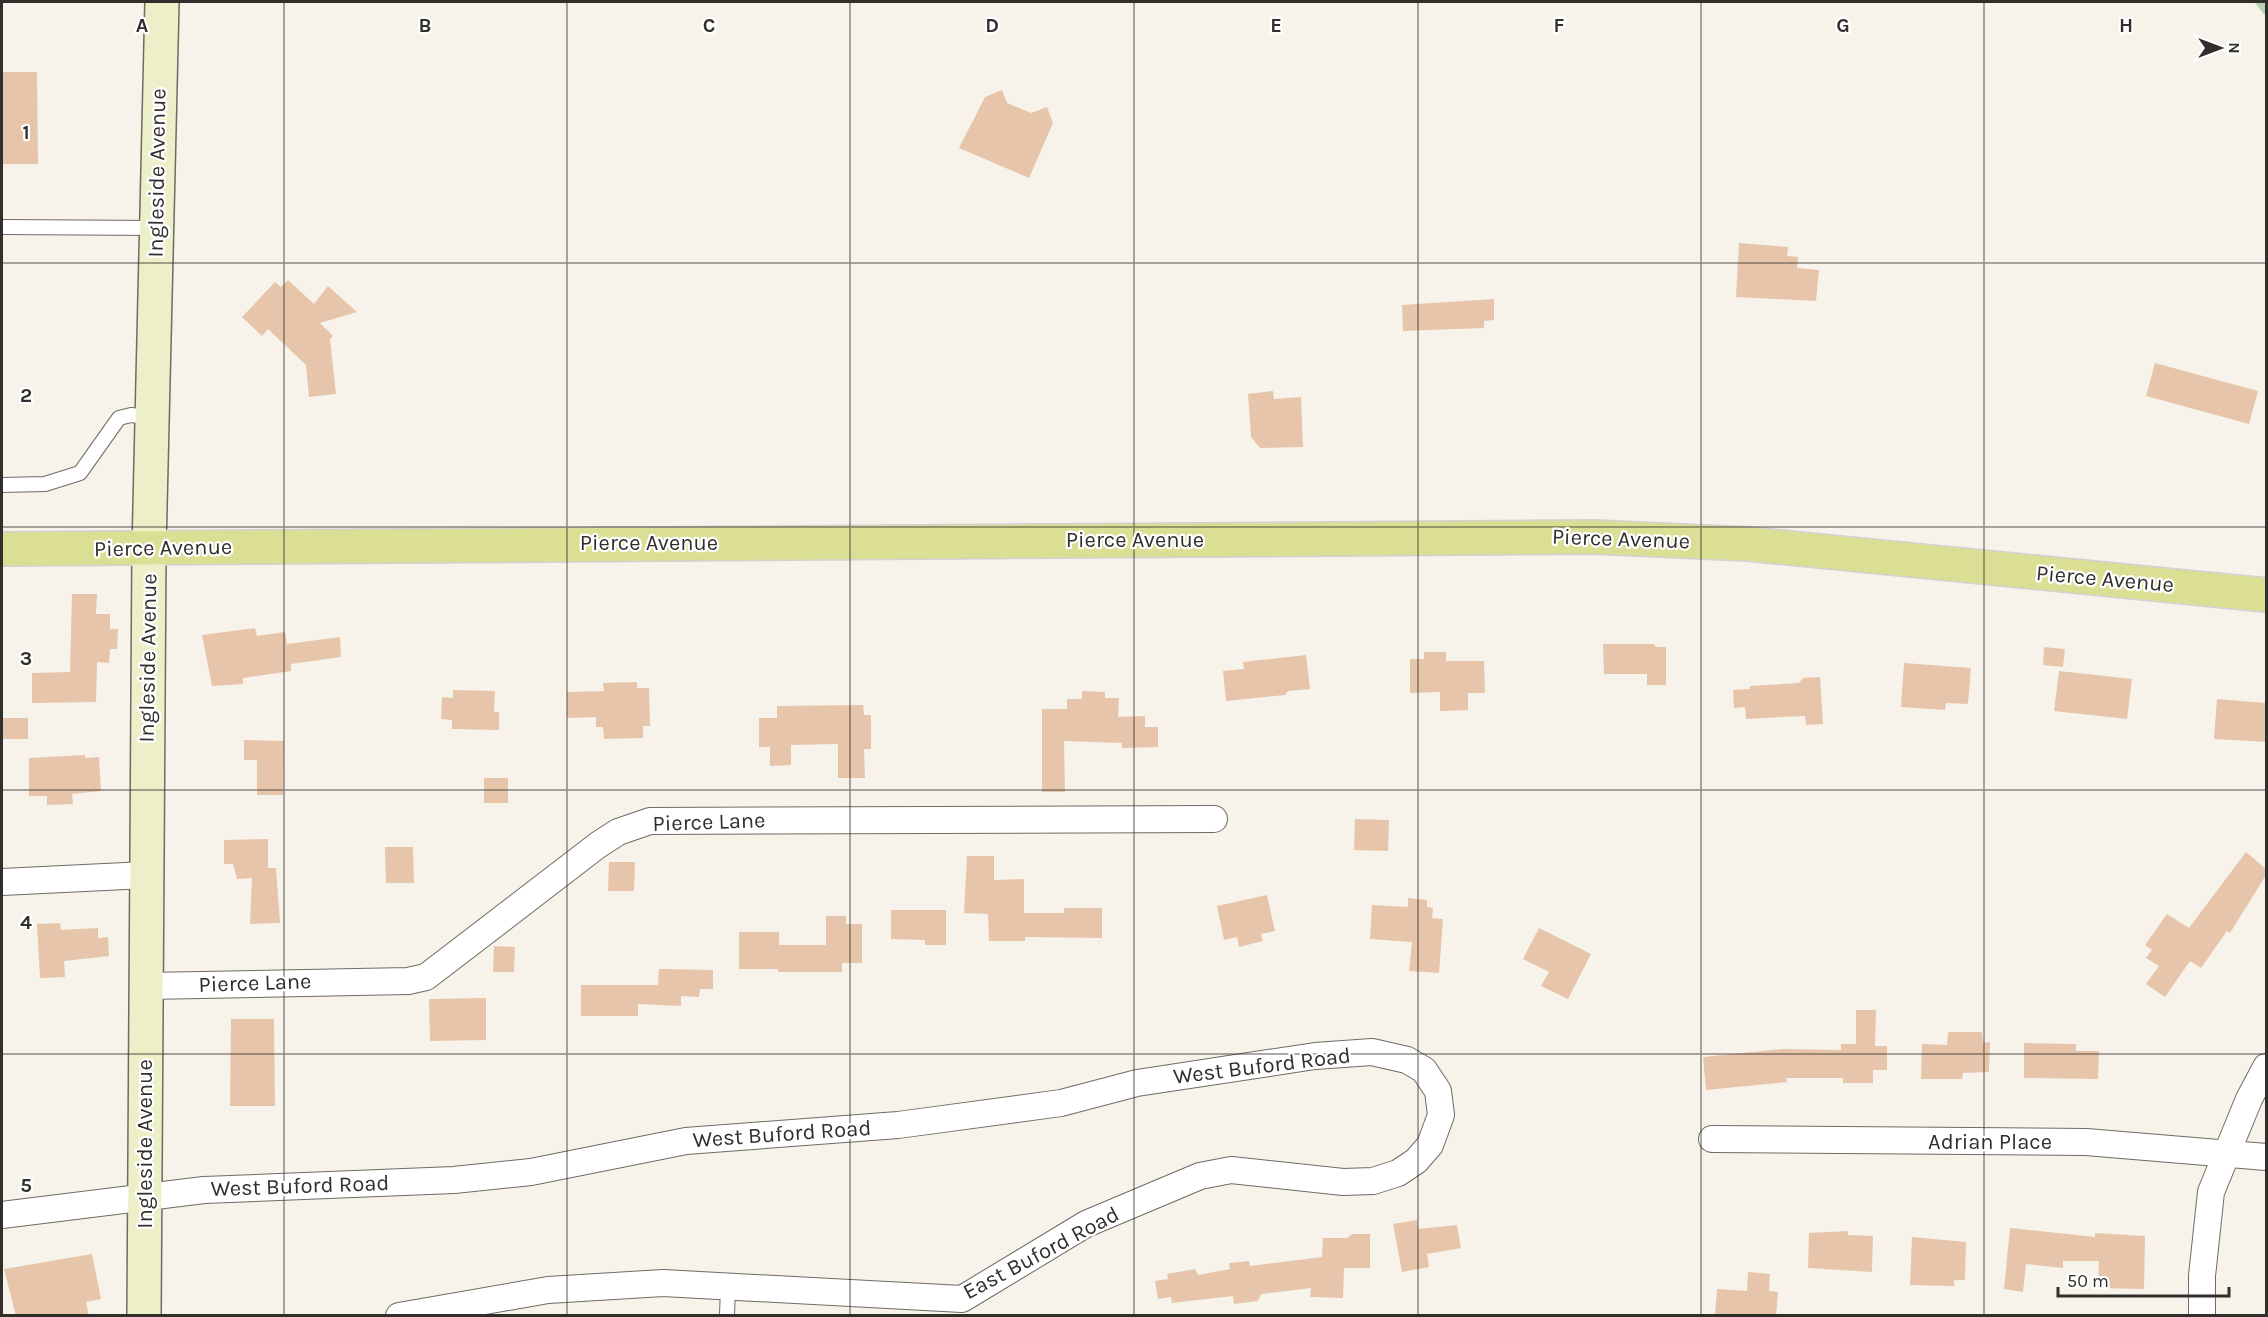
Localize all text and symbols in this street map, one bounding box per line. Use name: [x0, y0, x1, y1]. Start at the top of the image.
text: A: [136, 14, 149, 37]
text: B: [419, 14, 431, 37]
text: C: [703, 14, 715, 37]
text: D: [985, 14, 999, 37]
text: E: [1270, 14, 1282, 37]
text: F: [1554, 14, 1565, 37]
text: G: [1836, 14, 1850, 37]
text: H: [2119, 14, 2133, 37]
north arrow: [2190, 18, 2250, 78]
text: N: [2225, 42, 2244, 54]
street label: Ingleside Avenue: [143, 88, 171, 258]
text: 1: [22, 121, 30, 144]
text: 2: [20, 384, 32, 407]
street label: Pierce Avenue: [1551, 524, 1691, 554]
street label: Pierce Avenue: [1066, 527, 1204, 553]
street label: Pierce Avenue: [580, 530, 718, 556]
street label: Pierce Avenue: [94, 534, 232, 562]
street label: Pierce Avenue: [2035, 560, 2175, 598]
street label: Ingleside Avenue: [134, 573, 162, 743]
text: 3: [20, 647, 32, 670]
street label: Pierce Lane: [652, 807, 766, 837]
text: 4: [20, 911, 32, 934]
street label: Pierce Lane: [198, 968, 312, 998]
street label: West Buford Road: [1172, 1042, 1352, 1090]
street label: Ingleside Avenue: [132, 1059, 158, 1229]
street label: West Buford Road: [692, 1115, 872, 1153]
street label: Adrian Place: [1928, 1129, 2052, 1155]
street label: West Buford Road: [210, 1170, 390, 1202]
text: 5: [20, 1174, 32, 1197]
street label: East Buford Road: [959, 1201, 1123, 1305]
scale bar: [2058, 1260, 2229, 1298]
text: 50 m: [2067, 1270, 2109, 1292]

